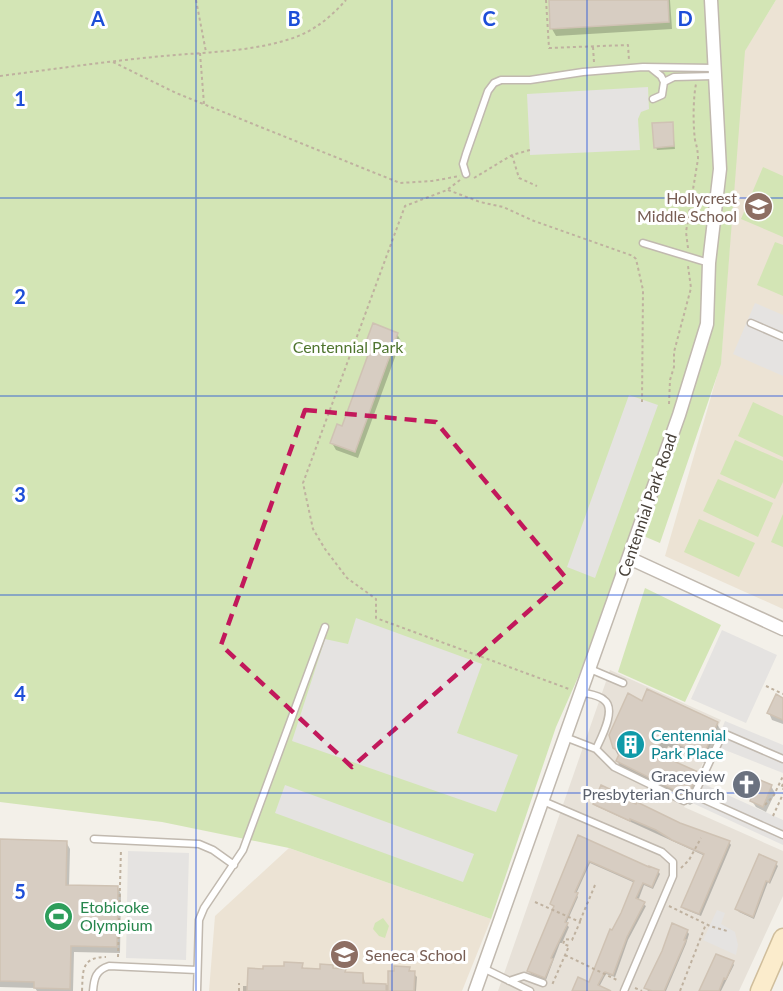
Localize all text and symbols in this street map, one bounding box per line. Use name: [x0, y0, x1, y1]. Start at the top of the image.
text: A: [90, 6, 105, 30]
text: B: [287, 6, 301, 30]
text: C: [482, 6, 496, 30]
text: D: [677, 6, 693, 30]
text: 1: [14, 86, 26, 110]
place label: Hollycrest Middle School: [637, 188, 737, 225]
school or university icon: Hollycrest Middle School: [742, 191, 774, 223]
text: 2: [14, 284, 26, 308]
park label: Centennial Park: [293, 337, 404, 356]
street label: Centennial Park Road: [613, 431, 680, 579]
text: 3: [14, 482, 26, 506]
text: 4: [14, 681, 26, 705]
place label: Centennial Park Place: [651, 725, 726, 762]
building icon: Centennial Park Place: [614, 728, 646, 760]
place label: Graceview Presbyterian Church: [582, 766, 725, 803]
church icon: Graceview Presbyterian Church: [730, 769, 762, 801]
text: 5: [14, 879, 26, 903]
place label: Etobicoke Olympium: [80, 897, 153, 934]
sports icon: Etobicoke Olympium: [43, 900, 75, 932]
school or university icon: Seneca School: [328, 939, 360, 971]
place label: Seneca School: [365, 945, 466, 964]

